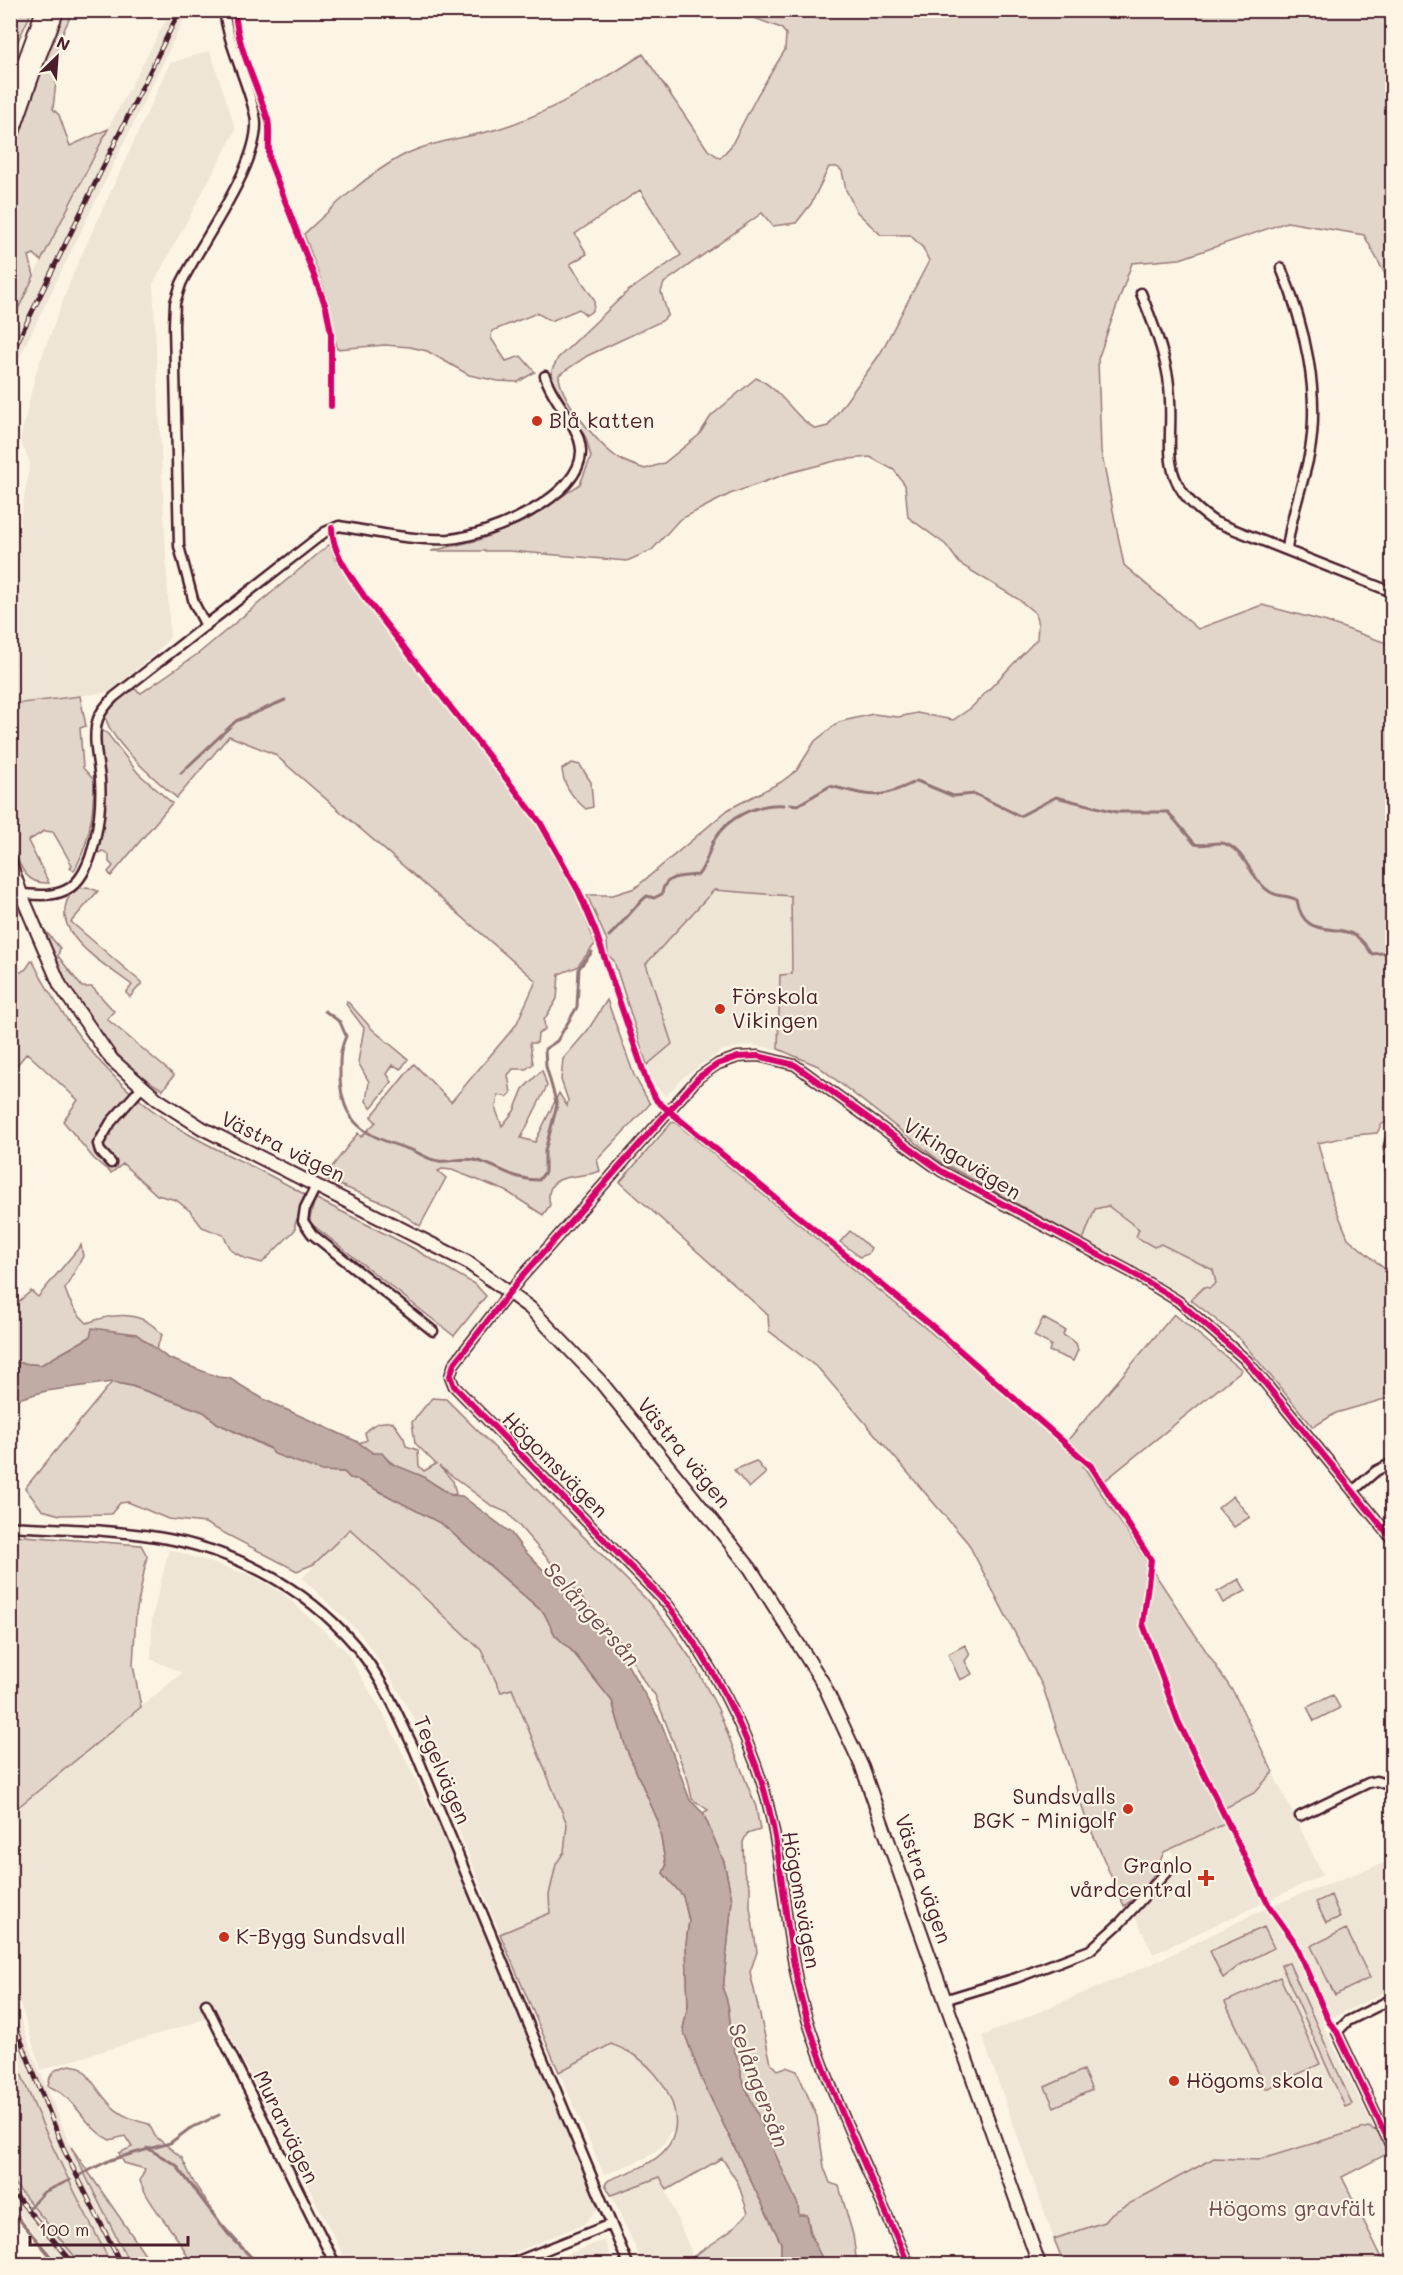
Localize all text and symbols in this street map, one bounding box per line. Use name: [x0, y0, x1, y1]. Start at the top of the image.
north arrow: [27, 27, 87, 87]
text: N: [54, 31, 73, 55]
place label: Blå katten: [549, 406, 654, 433]
marker: Blå katten: [530, 414, 544, 428]
place label: Förskola Vikingen: [732, 982, 819, 1033]
marker: Förskola Vikingen: [713, 1002, 727, 1016]
street label: Västra vägen: [217, 1104, 350, 1187]
street label: Vikingavägen: [899, 1111, 1027, 1205]
street label: Västra vägen: [632, 1391, 738, 1513]
street label: Högomsvägen: [497, 1405, 615, 1523]
water label: Selångersån: [538, 1555, 647, 1672]
street label: Tegelvägen: [408, 1711, 478, 1828]
place label: Sundsvalls BGK - Minigolf: [973, 1782, 1117, 1833]
marker: Sundsvalls BGK - Minigolf: [1121, 1802, 1135, 1816]
street label: Västra vägen: [890, 1810, 959, 1947]
street label: Högomsvägen: [777, 1829, 828, 1971]
place label: Granlo vårdcentral: [1070, 1851, 1192, 1902]
marker: Granlo vårdcentral: [1197, 1869, 1215, 1887]
place label: K-Bygg Sundsvall: [236, 1922, 406, 1949]
marker: K-Bygg Sundsvall: [217, 1930, 231, 1944]
water label: Selångersån: [722, 2018, 797, 2151]
street label: Murarvägen: [248, 2065, 326, 2187]
place label: Högoms skola: [1186, 2066, 1324, 2093]
marker: Högoms skola: [1167, 2074, 1181, 2088]
park label: Högoms gravfält: [1208, 2194, 1376, 2221]
scale bar: [30, 2209, 188, 2247]
text: 100 m: [39, 2217, 89, 2241]

